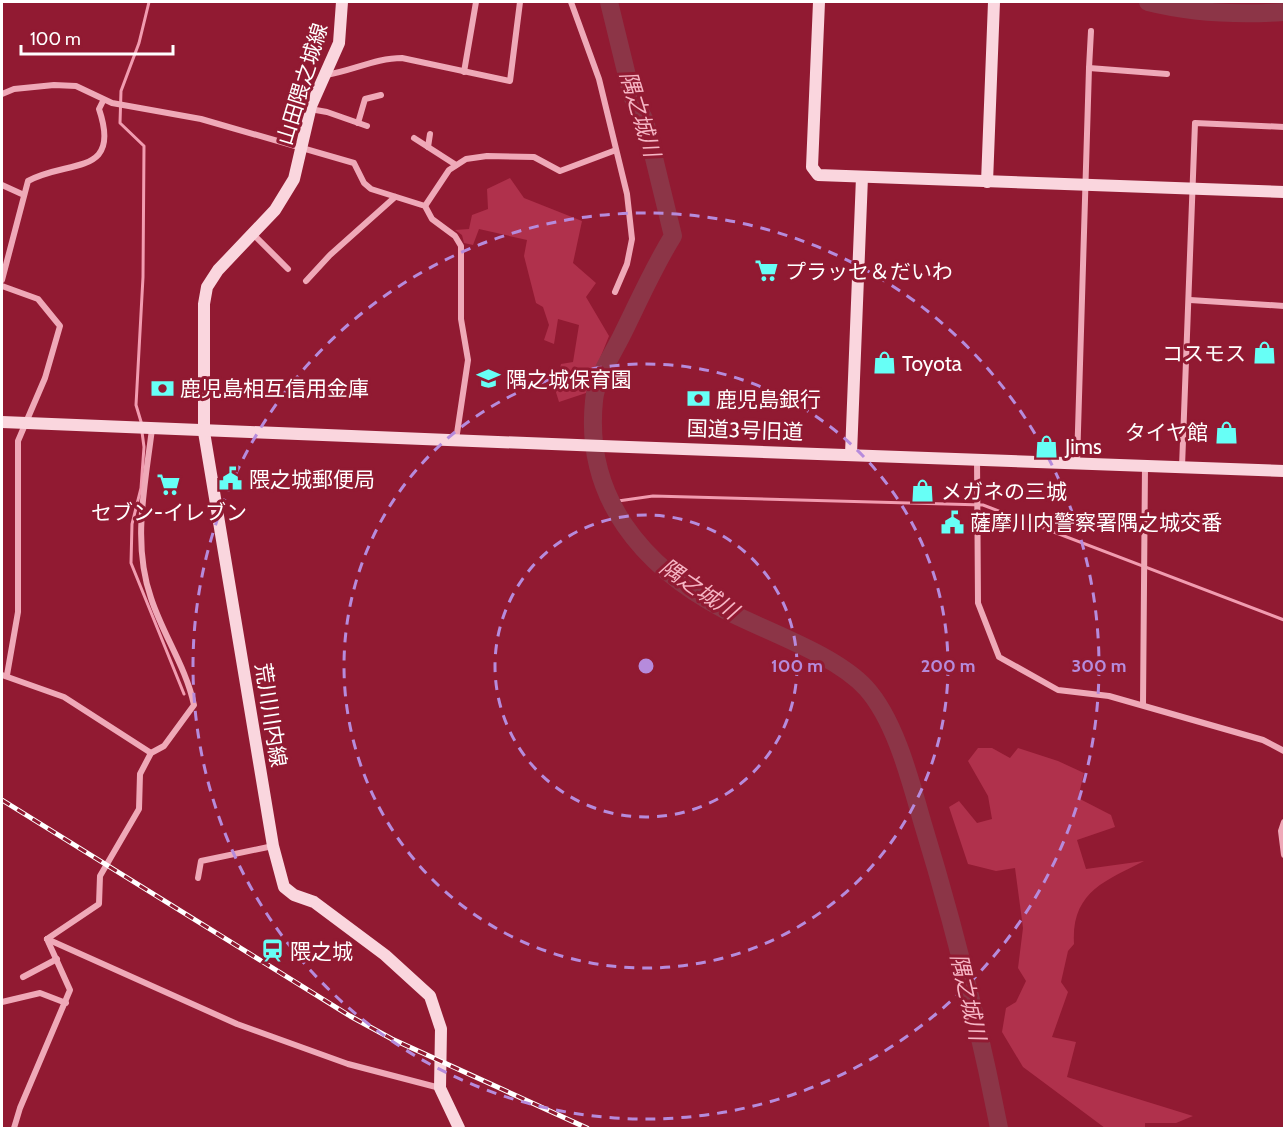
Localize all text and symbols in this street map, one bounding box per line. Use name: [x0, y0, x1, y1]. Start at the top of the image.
scale bar: [21, 18, 172, 56]
street label: 山田隈之城線: [272, 20, 332, 148]
text: 100 m: [30, 28, 81, 50]
water label: 隅之城川: [614, 68, 666, 162]
supermarket icon: プラッセ＆だいわ: [754, 258, 780, 284]
place label: プラッセ＆だいわ: [785, 259, 953, 284]
shop icon: コスモス: [1251, 340, 1277, 366]
place label: コスモス: [1162, 341, 1246, 366]
shop icon: Toyota: [871, 350, 897, 376]
place label: Toyota: [902, 351, 962, 376]
school or university icon: 隅之城保育園: [475, 366, 501, 392]
place label: 隅之城保育園: [506, 367, 632, 392]
bank icon: 鹿児島相互信用金庫: [149, 375, 175, 401]
place label: 鹿児島相互信用金庫: [180, 376, 369, 401]
bank icon: 鹿児島銀行: [685, 386, 711, 412]
place label: 鹿児島銀行: [716, 387, 821, 412]
street label: 国道3号旧道: [686, 415, 804, 445]
shop icon: タイヤ館: [1213, 419, 1239, 445]
place label: タイヤ館: [1125, 420, 1208, 445]
shop icon: Jims: [1034, 433, 1060, 459]
place label: Jims: [1064, 434, 1102, 459]
public building icon: 隈之城郵便局: [218, 466, 244, 492]
place label: 隈之城郵便局: [249, 467, 375, 492]
supermarket icon: セブン-イレブン: [156, 471, 182, 497]
shop icon: メガネの三城: [910, 478, 936, 504]
place label: メガネの三城: [941, 479, 1067, 504]
place label: セブン-イレブン: [91, 500, 247, 525]
public building icon: 薩摩川内警察署隅之城交番: [939, 509, 965, 535]
place label: 薩摩川内警察署隅之城交番: [970, 510, 1222, 535]
water label: 隅之城川: [655, 553, 745, 626]
text: 100 m: [771, 655, 823, 677]
text: 200 m: [921, 655, 975, 677]
text: 300 m: [1072, 655, 1126, 677]
centre of rings: [636, 656, 656, 676]
street label: 荒川川内線: [250, 661, 292, 769]
station icon: 隈之城: [259, 938, 285, 964]
place label: 隈之城: [290, 939, 353, 964]
water label: 隅之城川: [945, 951, 992, 1045]

